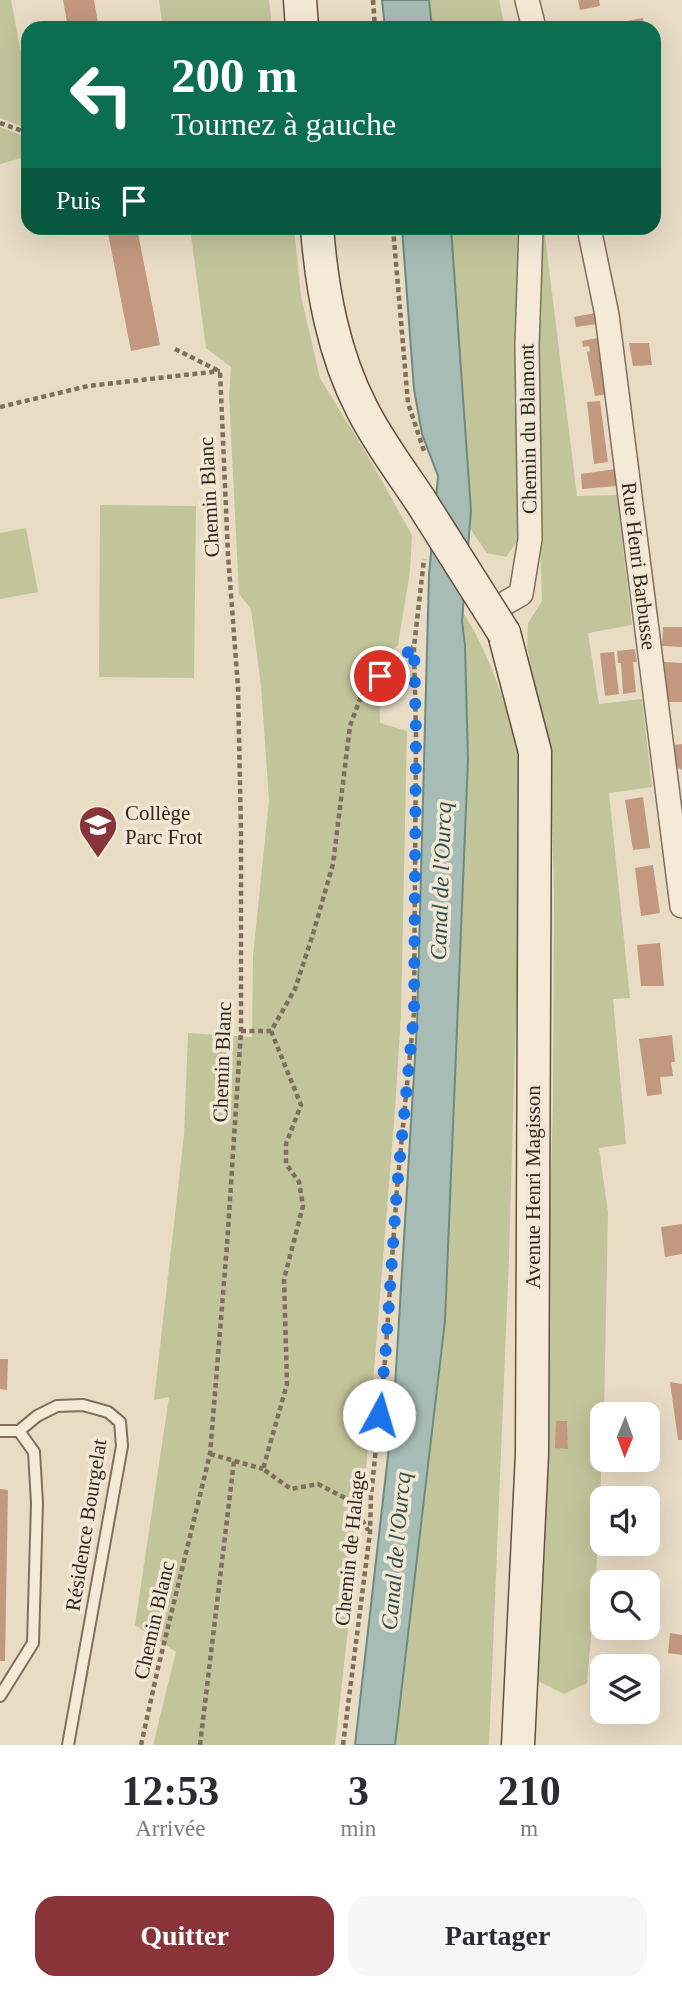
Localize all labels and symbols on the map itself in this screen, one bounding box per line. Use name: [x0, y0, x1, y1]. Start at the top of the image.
street label: Chemin du Blamont: [515, 343, 541, 514]
street label: Chemin Blanc: [194, 436, 224, 558]
street label: Rue Henri Barbusse: [617, 481, 661, 651]
pin: [350, 646, 410, 706]
place label: Collège Parc Frot: [125, 801, 203, 849]
water label: Canal de l'Ourcq: [426, 801, 456, 961]
school or university icon: Collège Parc Frot: [77, 804, 119, 859]
street label: Chemin Blanc: [208, 1001, 236, 1123]
street label: Avenue Henri Magisson: [521, 1085, 545, 1289]
position arrow: [342, 1378, 416, 1452]
north arrow: [590, 1402, 660, 1472]
street label: Résidence Bourgelat: [61, 1437, 111, 1613]
street label: Chemin de Halage: [330, 1469, 370, 1627]
water label: Canal de l'Ourcq: [377, 1471, 415, 1631]
street label: Chemin Blanc: [129, 1558, 179, 1682]

